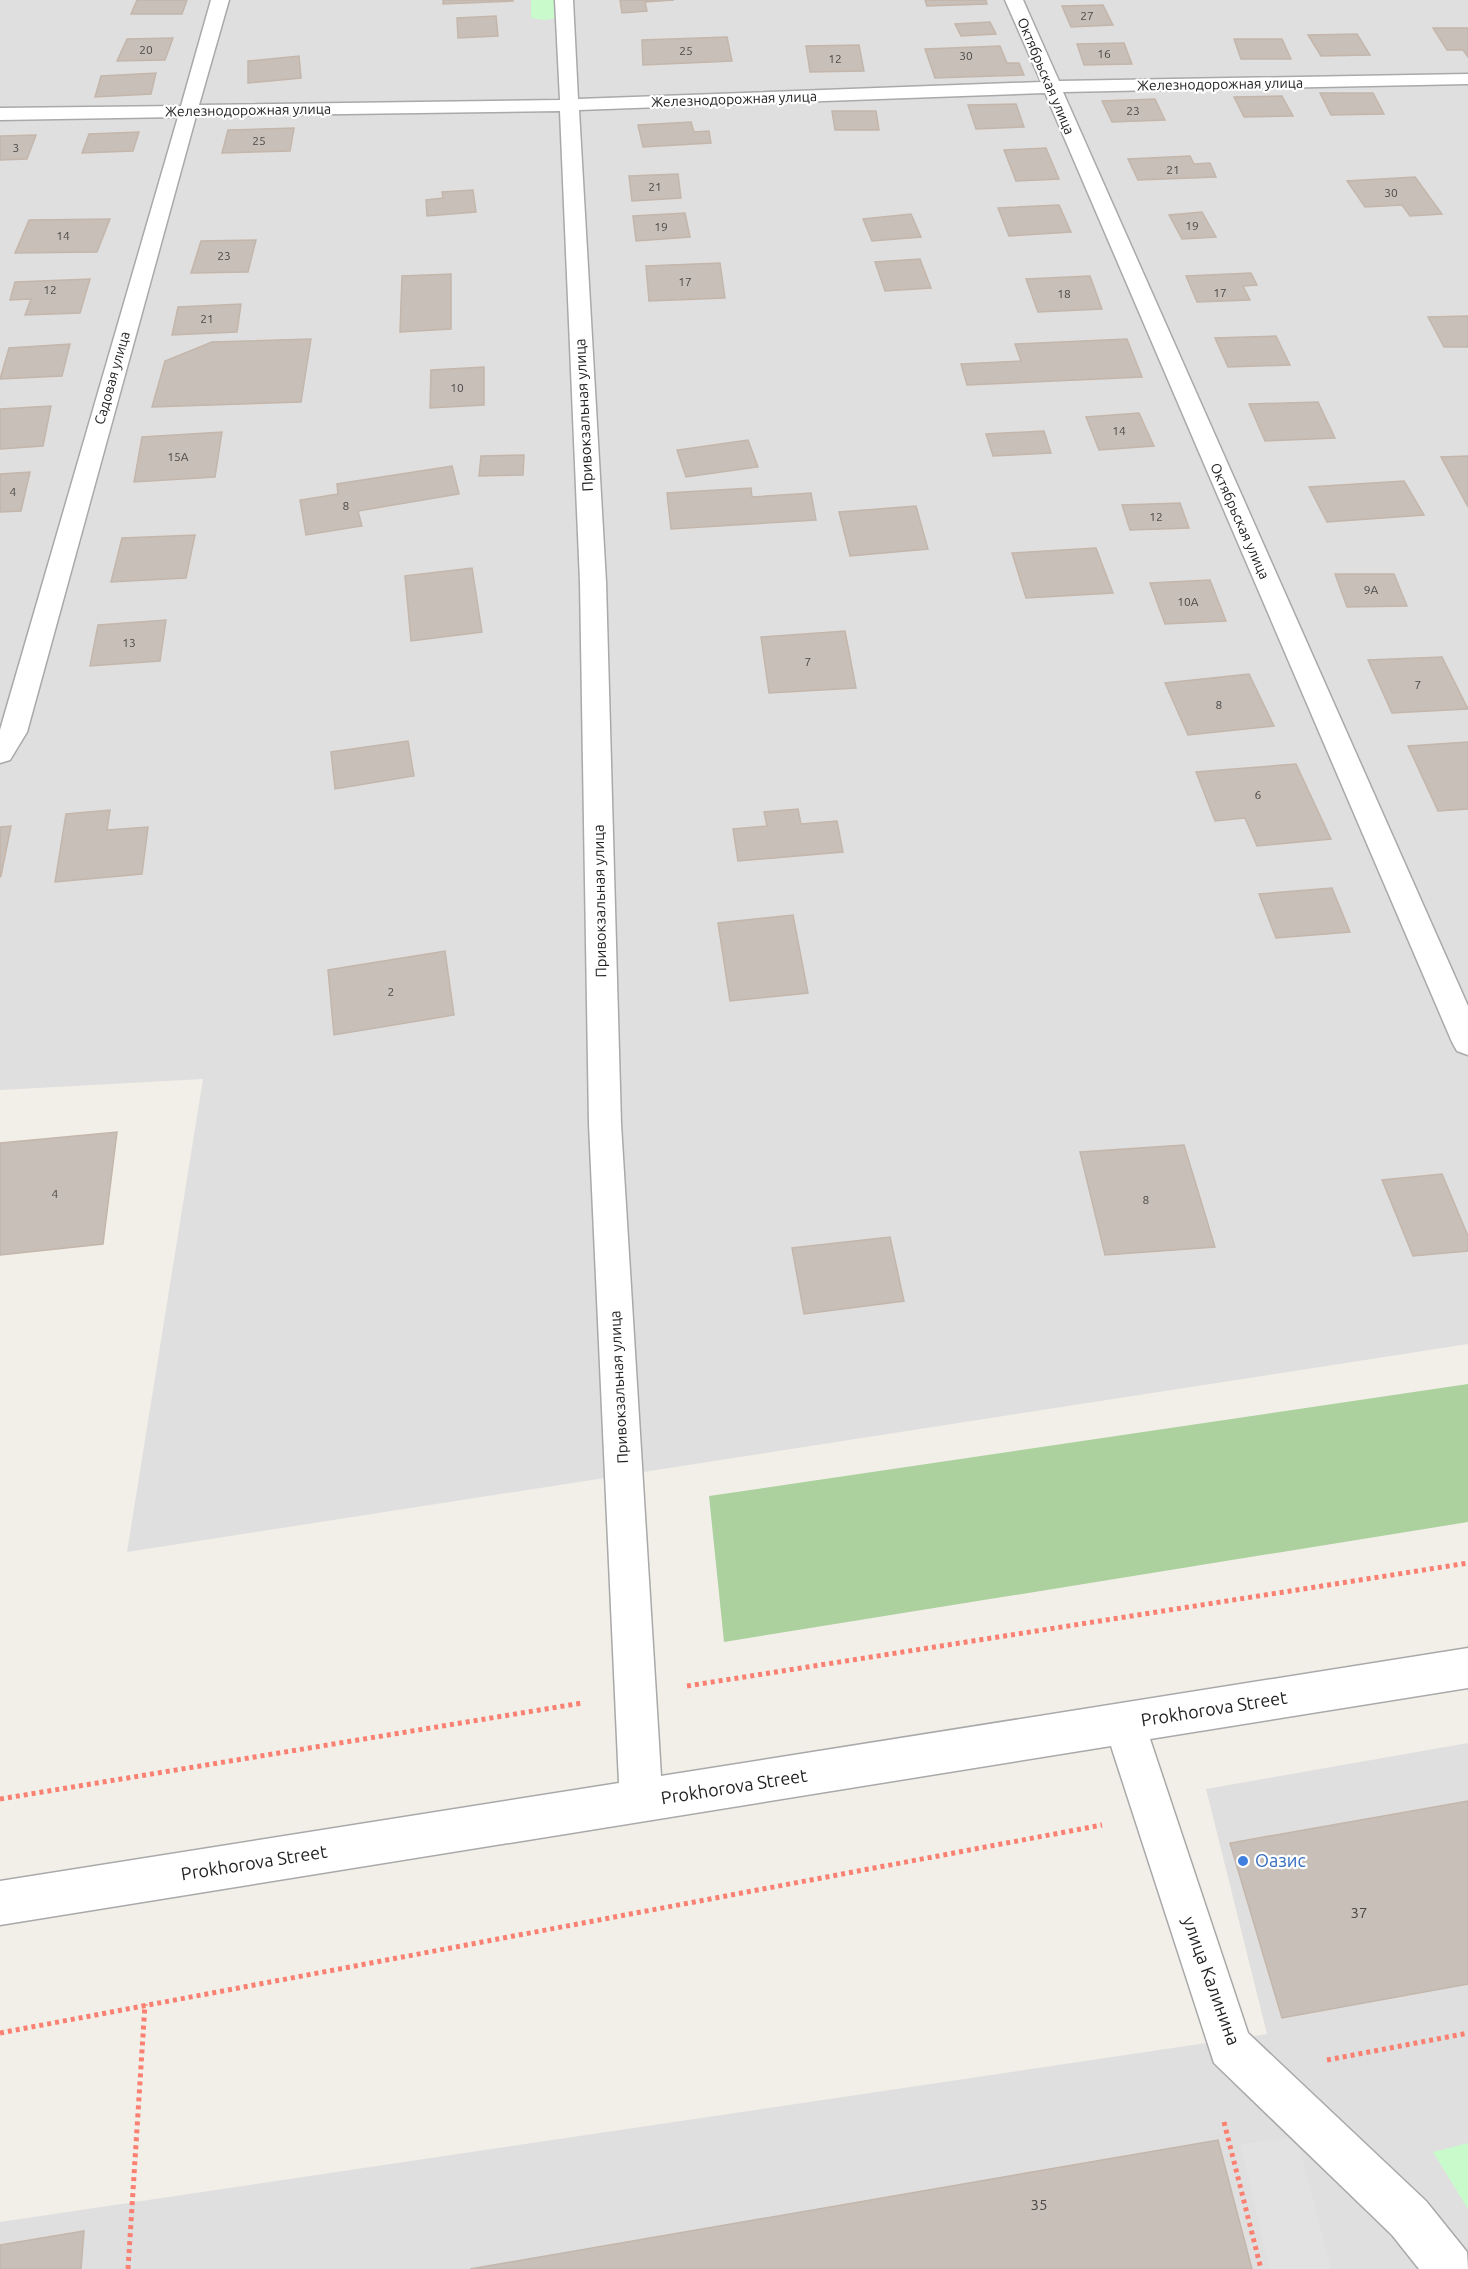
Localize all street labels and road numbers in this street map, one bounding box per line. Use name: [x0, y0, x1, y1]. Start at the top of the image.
street label: Октябрьская улица: [1014, 15, 1078, 137]
street label: Железнодорожная улица: [1137, 75, 1303, 93]
street label: Железнодорожная улица: [651, 88, 817, 110]
street label: Железнодорожная улица: [165, 101, 331, 119]
street label: Садовая улица: [91, 330, 133, 426]
street label: Привокзальная улица: [571, 338, 596, 492]
street label: Октябрьская улица: [1207, 460, 1273, 582]
street label: Привокзальная улица: [590, 824, 609, 978]
street label: Привокзальная улица: [606, 1310, 631, 1464]
street label: Prokhorova Street: [1139, 1687, 1288, 1729]
street label: Prokhorova Street: [659, 1765, 808, 1807]
street label: Prokhorova Street: [179, 1841, 328, 1883]
street label: улица Калинина: [1179, 1913, 1245, 2048]

